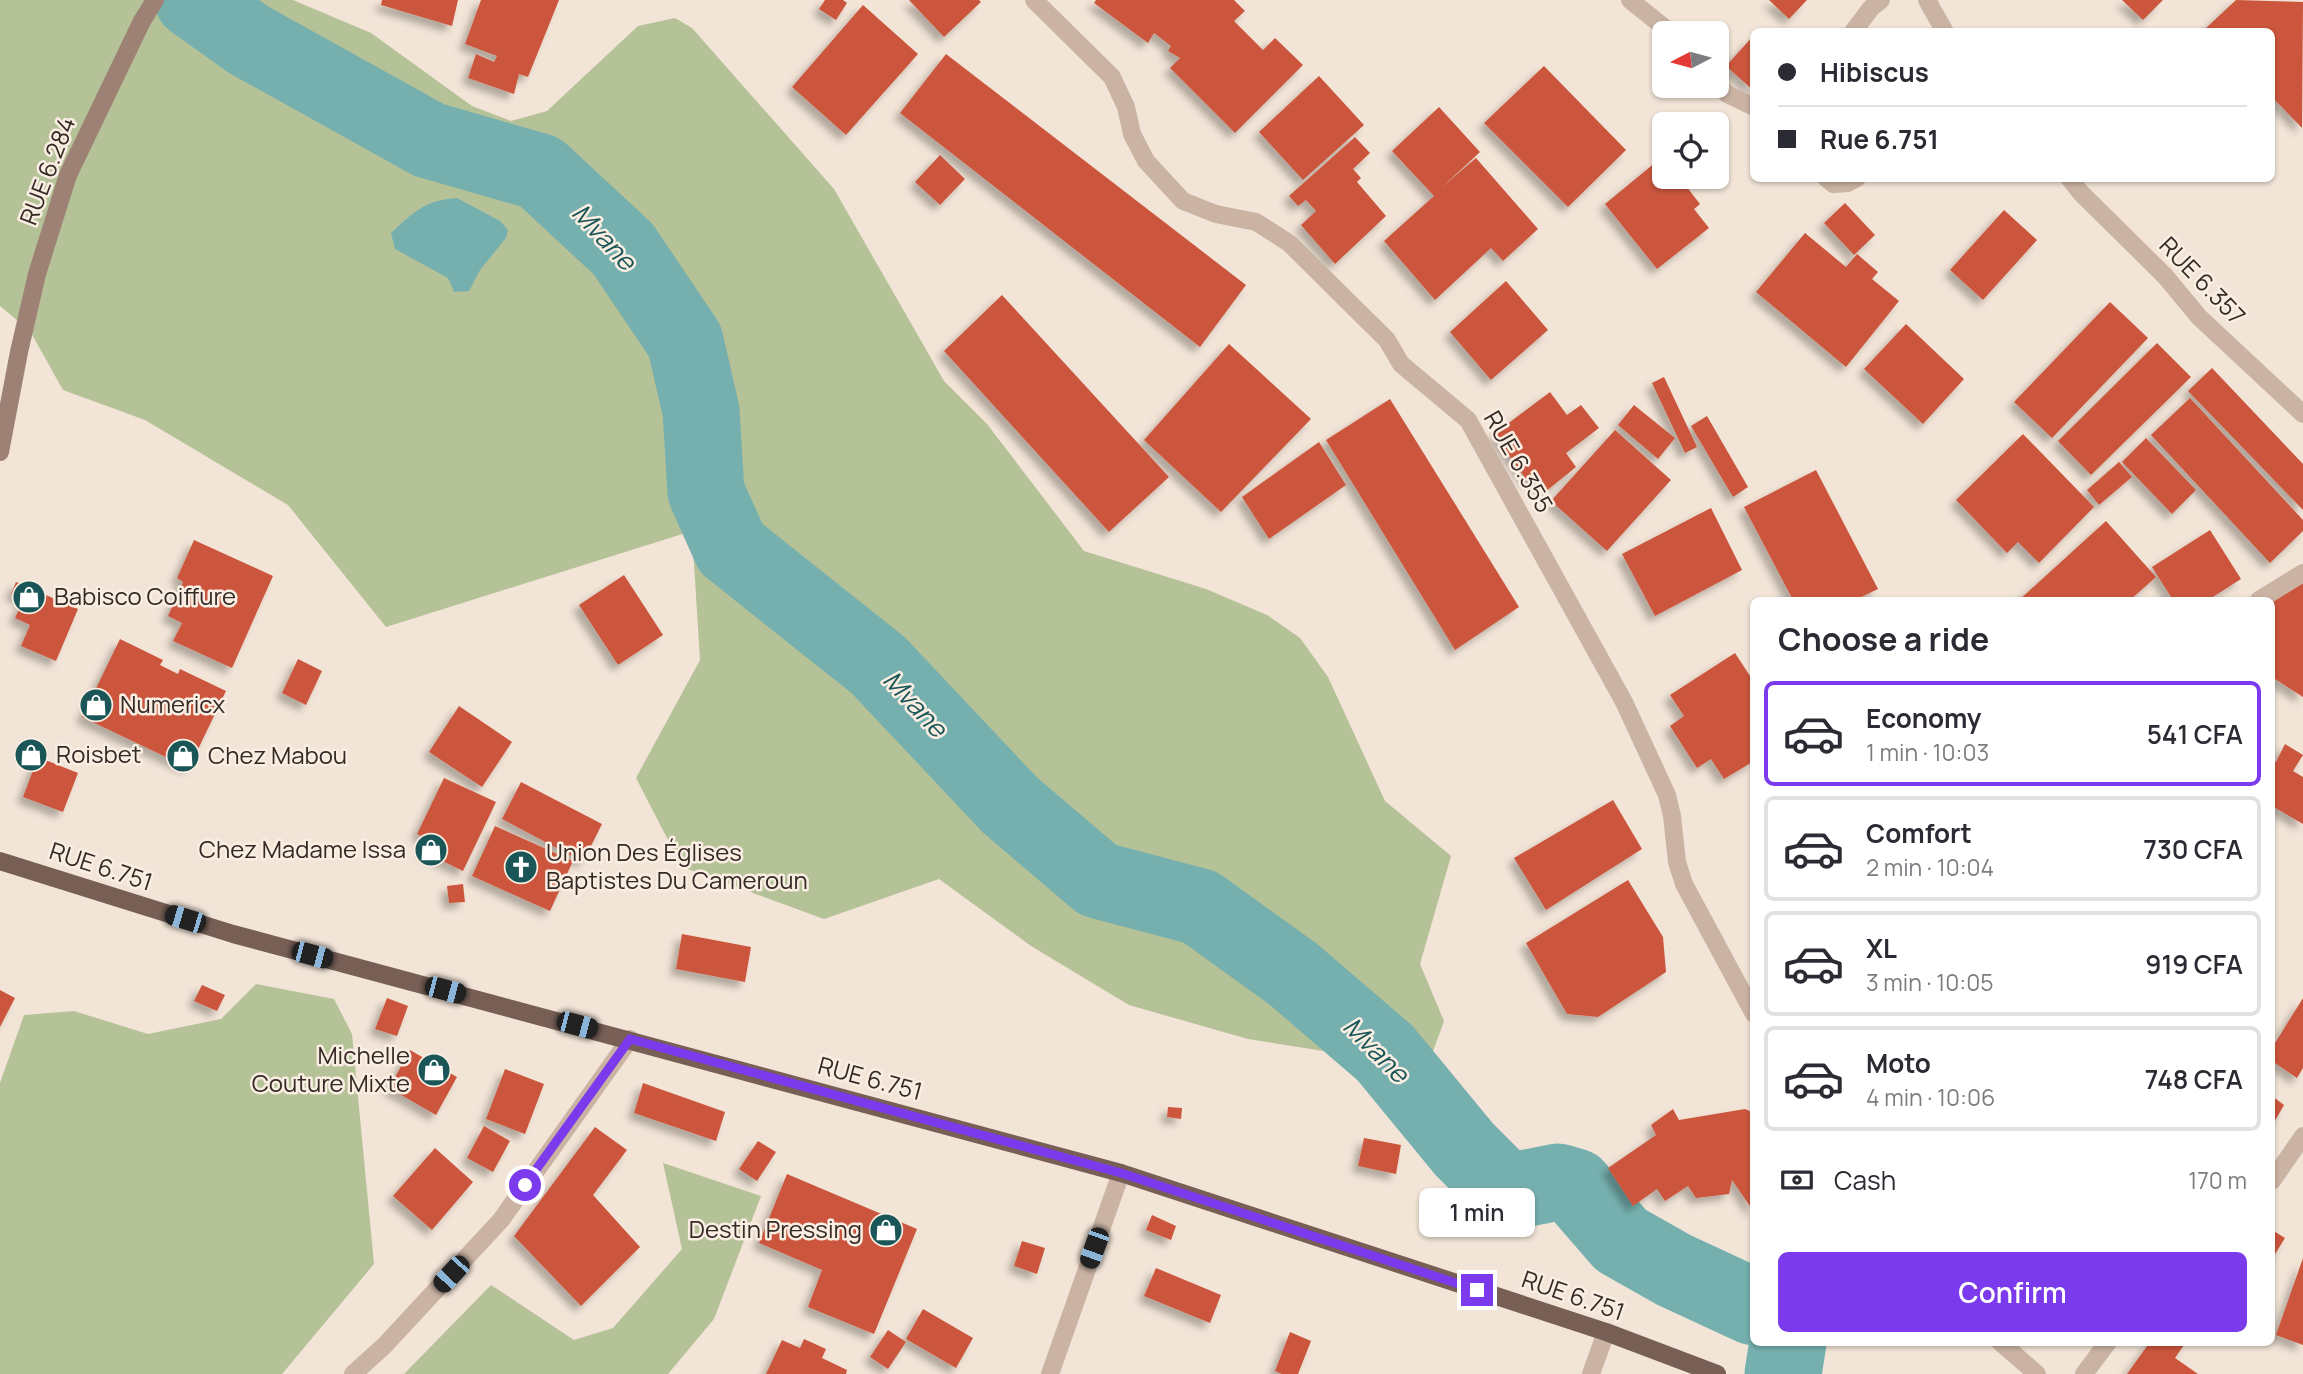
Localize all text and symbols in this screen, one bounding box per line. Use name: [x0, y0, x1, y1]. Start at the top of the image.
north arrow: [1652, 21, 1729, 98]
map controls: [1652, 21, 1729, 189]
text: Hibiscus: [1820, 54, 1929, 90]
street label: RUE 6.284: [11, 112, 82, 229]
button: locate: [1652, 112, 1729, 189]
text: Rue 6.751: [1820, 121, 1939, 157]
water label: Mvane: [565, 195, 646, 279]
street label: RUE 6.357: [2153, 229, 2253, 331]
street label: RUE 6.355: [1477, 404, 1562, 518]
shop icon: Babisco Coiffure: [10, 578, 48, 616]
place label: Babisco Coiffure: [54, 579, 236, 612]
text: Choose a ride: [1778, 617, 1989, 661]
water label: Mvane: [876, 662, 957, 746]
shop icon: Numericx: [77, 686, 115, 724]
place label: Numericx: [120, 687, 226, 720]
text: Economy: [1866, 700, 1981, 736]
icon: car: [1782, 702, 1845, 765]
text: 541 CFA: [2147, 716, 2243, 752]
shop icon: Roisbet: [12, 736, 50, 774]
text: 1 min · 10:03: [1866, 736, 1989, 768]
place label: Roisbet: [56, 737, 141, 770]
shop icon: Chez Mabou: [164, 737, 202, 775]
place label: Chez Mabou: [208, 738, 347, 771]
text: Comfort: [1866, 815, 1972, 851]
icon: car: [1782, 817, 1845, 880]
shop icon: Chez Madame Issa: [412, 831, 450, 869]
text: 730 CFA: [2143, 831, 2243, 867]
place label: Chez Madame Issa: [199, 832, 406, 865]
street label: RUE 6.751: [46, 833, 157, 898]
place label: Union Des Églises Baptistes Du Cameroun: [546, 835, 808, 896]
church icon: Union Des Églises Baptistes Du Cameroun: [502, 848, 540, 886]
text: 2 min · 10:04: [1866, 851, 1994, 883]
car: [162, 903, 209, 935]
text: XL: [1866, 930, 1897, 966]
icon: car: [1782, 932, 1845, 995]
car: [289, 939, 336, 971]
text: 919 CFA: [2145, 946, 2243, 982]
text: 3 min · 10:05: [1866, 966, 1993, 998]
car: [422, 974, 469, 1006]
car: [554, 1009, 601, 1041]
water label: Mvane: [1336, 1009, 1419, 1091]
place label: Michelle Couture Mixte: [252, 1038, 410, 1099]
text: Moto: [1866, 1045, 1931, 1081]
icon: car: [1782, 1047, 1845, 1110]
street label: RUE 6.751: [815, 1048, 926, 1107]
shop icon: Michelle Couture Mixte: [415, 1051, 453, 1089]
text: 748 CFA: [2145, 1061, 2243, 1097]
text: 4 min · 10:06: [1866, 1081, 1995, 1113]
icon: cash: [1778, 1161, 1816, 1199]
text: Cash: [1834, 1162, 1896, 1198]
text: 170 m: [2188, 1164, 2247, 1196]
route start: [509, 1169, 541, 1201]
callout: 1 min: [1419, 1188, 1535, 1238]
text: 1 min: [1450, 1196, 1504, 1228]
shop icon: Destin Pressing: [867, 1211, 905, 1249]
place label: Destin Pressing: [689, 1212, 862, 1245]
car: [1077, 1225, 1112, 1271]
car: [429, 1251, 474, 1297]
button: Confirm: [1778, 1252, 2247, 1332]
street label: RUE 6.751: [1518, 1262, 1629, 1328]
route end: [1461, 1274, 1493, 1306]

